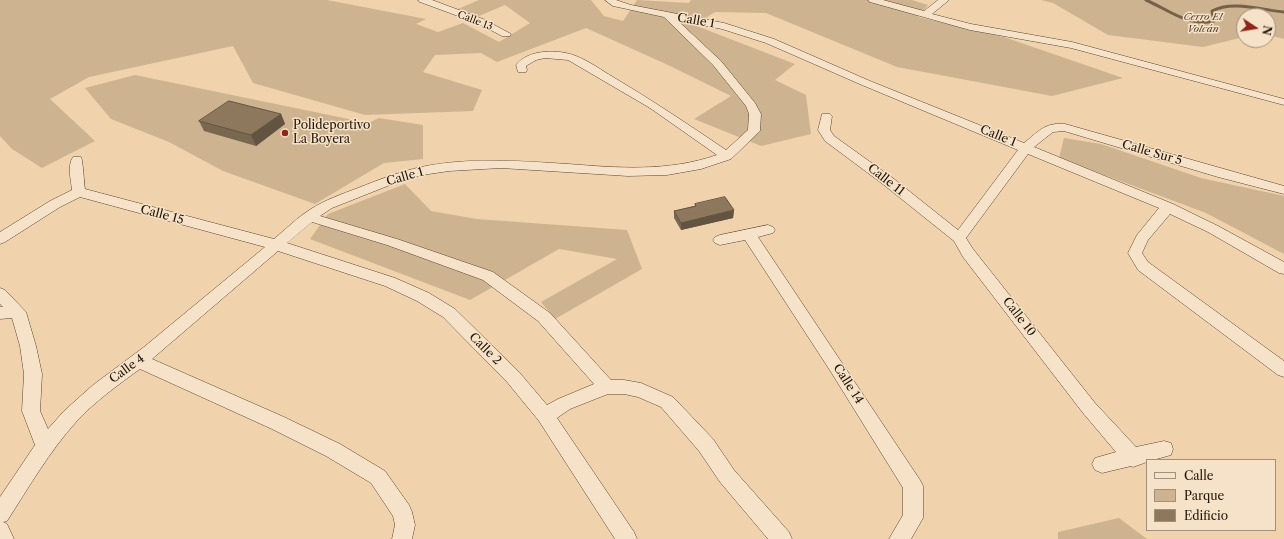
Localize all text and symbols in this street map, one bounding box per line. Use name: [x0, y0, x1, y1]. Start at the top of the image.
north arrow: [1236, 8, 1276, 48]
street label: Calle 13: [456, 9, 494, 33]
street label: Calle 1: [676, 11, 716, 31]
park label: Cerro El Volcán: [1183, 11, 1223, 34]
text: N: [1259, 24, 1275, 36]
place label: Polideportivo La Boyera: [293, 119, 370, 147]
street label: Calle 1: [978, 122, 1018, 150]
marker: Polideportivo La Boyera: [280, 128, 290, 138]
street label: Calle Sur 5: [1120, 138, 1184, 168]
street label: Calle 11: [865, 161, 907, 199]
street label: Calle 1: [385, 165, 425, 189]
street label: Calle 15: [139, 202, 185, 228]
street label: Calle 10: [999, 295, 1039, 339]
street label: Calle 2: [466, 330, 504, 368]
street label: Calle 4: [107, 352, 147, 386]
street label: Calle 14: [830, 361, 866, 407]
legend: [1146, 459, 1276, 531]
text: Calle: [1184, 468, 1213, 483]
text: Parque: [1184, 488, 1224, 503]
text: Edificio: [1184, 508, 1228, 523]

